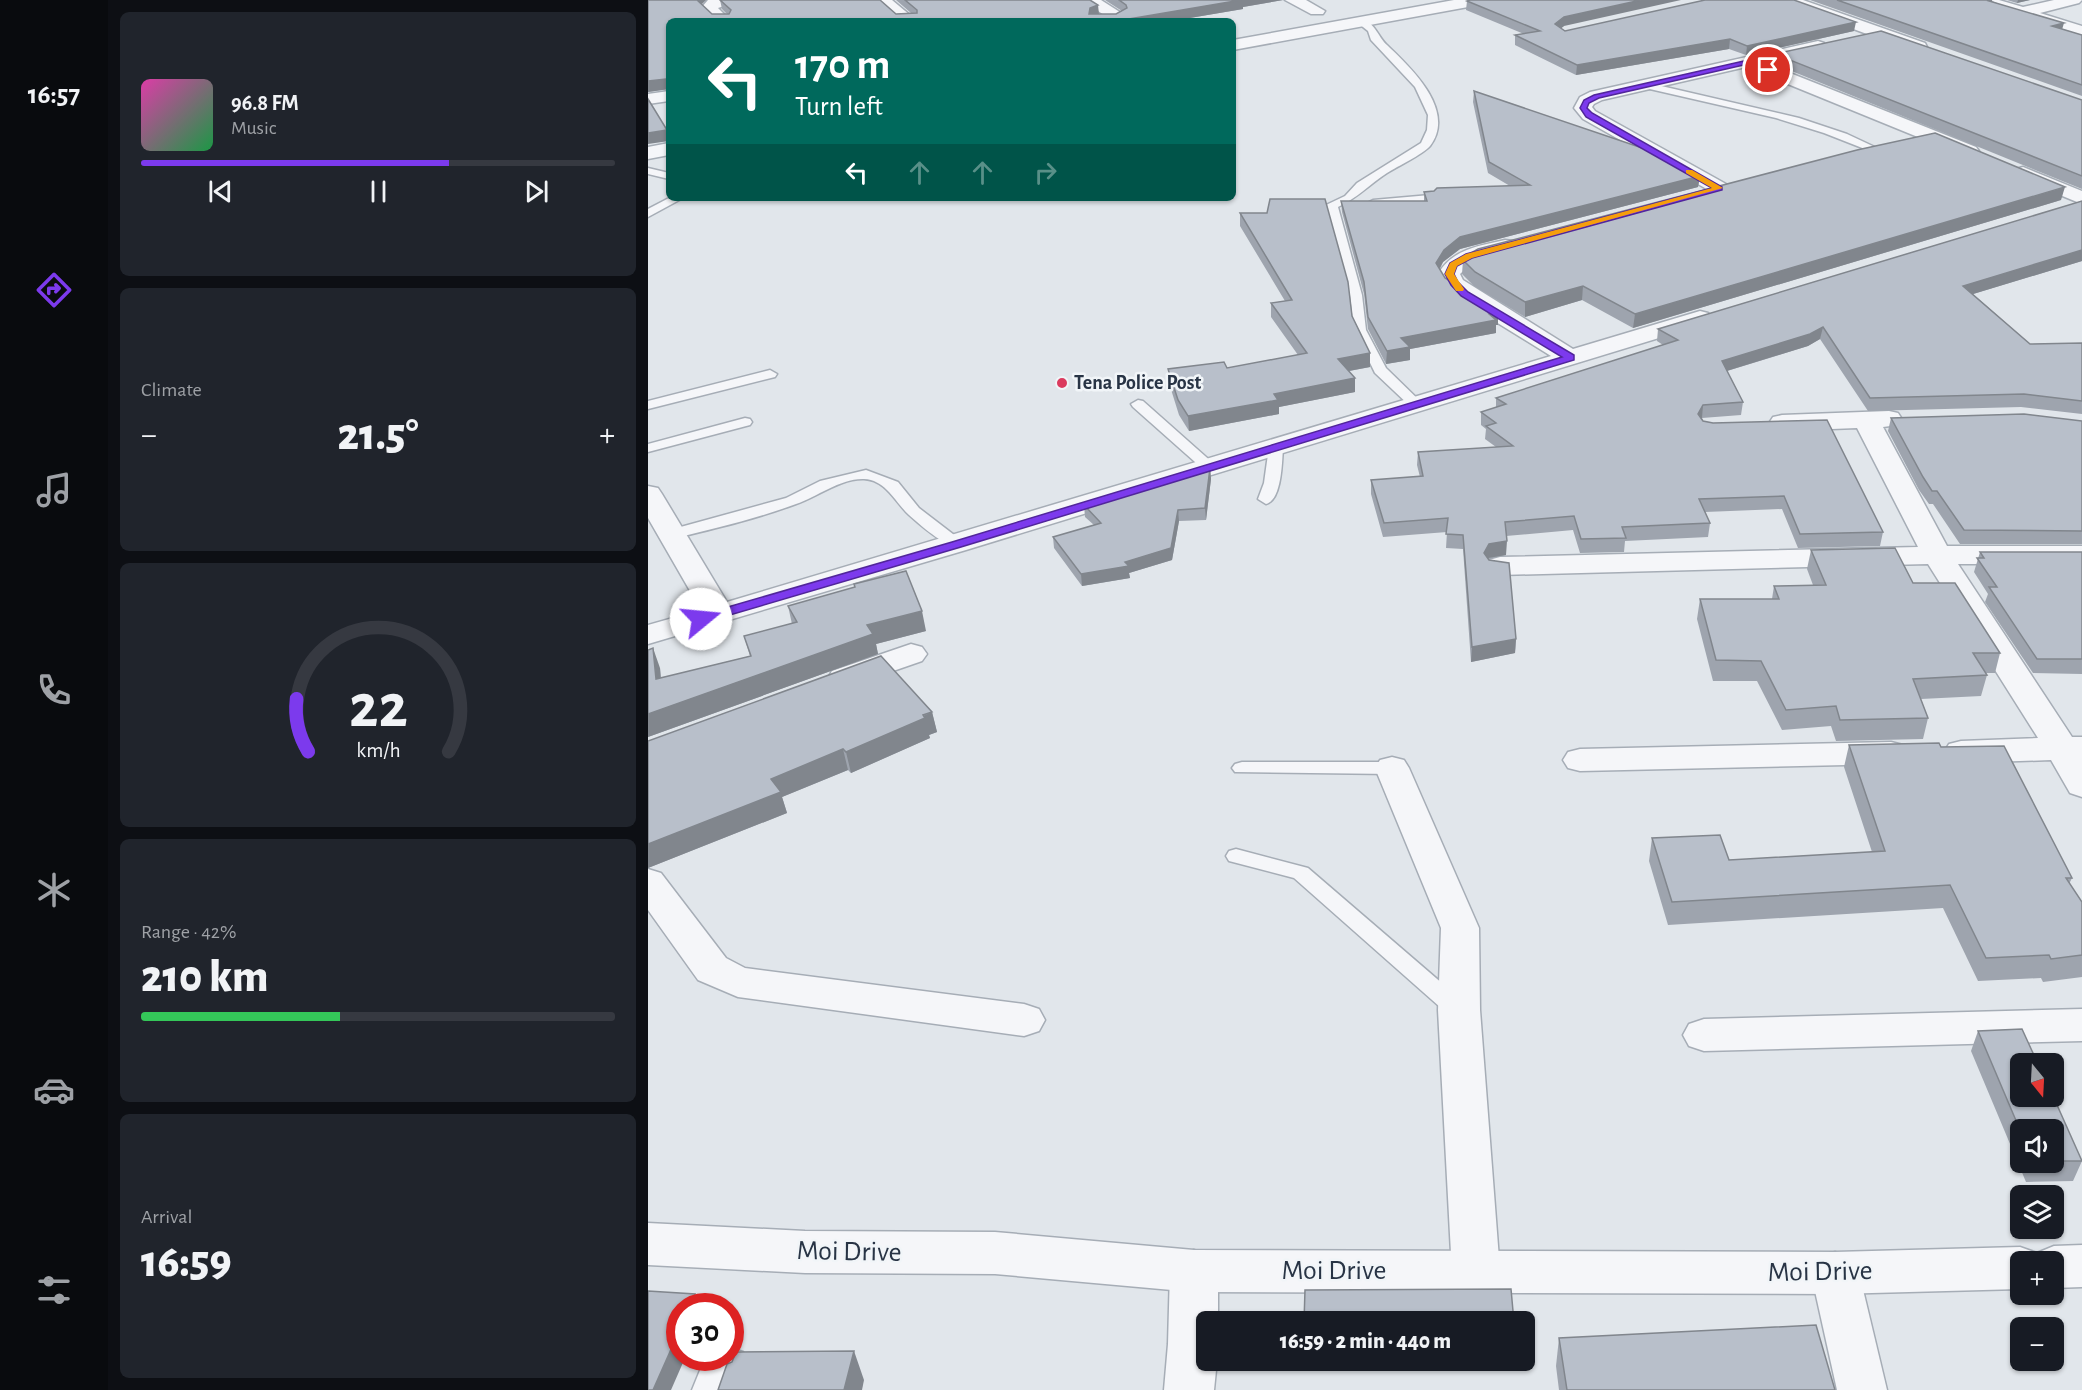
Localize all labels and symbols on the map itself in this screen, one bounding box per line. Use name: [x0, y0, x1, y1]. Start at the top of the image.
pin: [1742, 44, 1793, 95]
place label: Tena Police Post: [1074, 373, 1201, 393]
marker: Tena Police Post: [1055, 376, 1069, 390]
position arrow: [669, 587, 733, 651]
north arrow: [2010, 1053, 2064, 1107]
street label: Moi Drive: [796, 1237, 902, 1267]
street label: Moi Drive: [1282, 1257, 1386, 1285]
street label: Moi Drive: [1767, 1257, 1873, 1287]
speed limit sign: 30: [666, 1293, 744, 1371]

